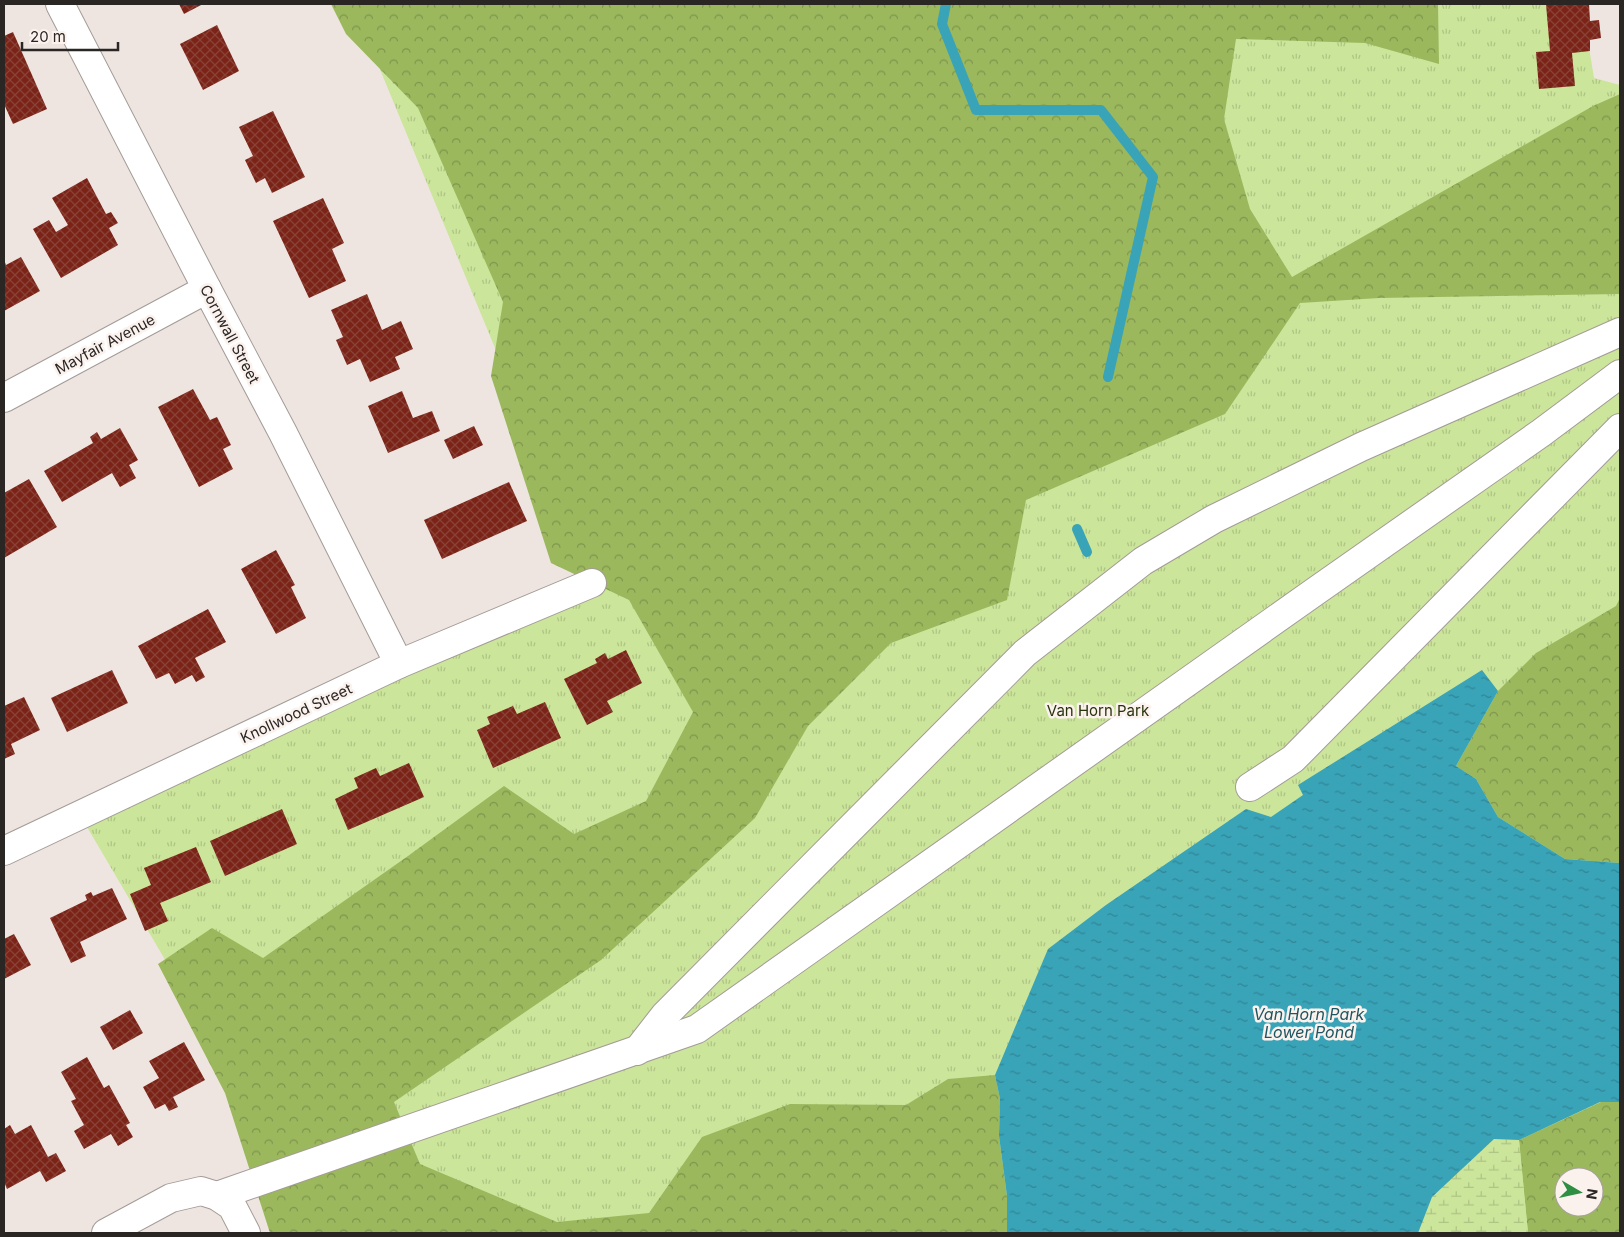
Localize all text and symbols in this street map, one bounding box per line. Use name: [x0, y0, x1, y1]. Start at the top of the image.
scale bar: [22, 20, 119, 52]
text: 20 m: [30, 27, 66, 46]
street label: Cornwall Street: [196, 281, 264, 387]
street label: Mayfair Avenue: [52, 310, 158, 378]
street label: Knollwood Street: [237, 679, 355, 747]
park label: Van Horn Park: [1047, 701, 1150, 720]
water label: Van Horn Park Lower Pond: [1254, 1004, 1365, 1042]
north arrow: [1554, 1167, 1604, 1217]
text: N: [1583, 1188, 1602, 1201]

